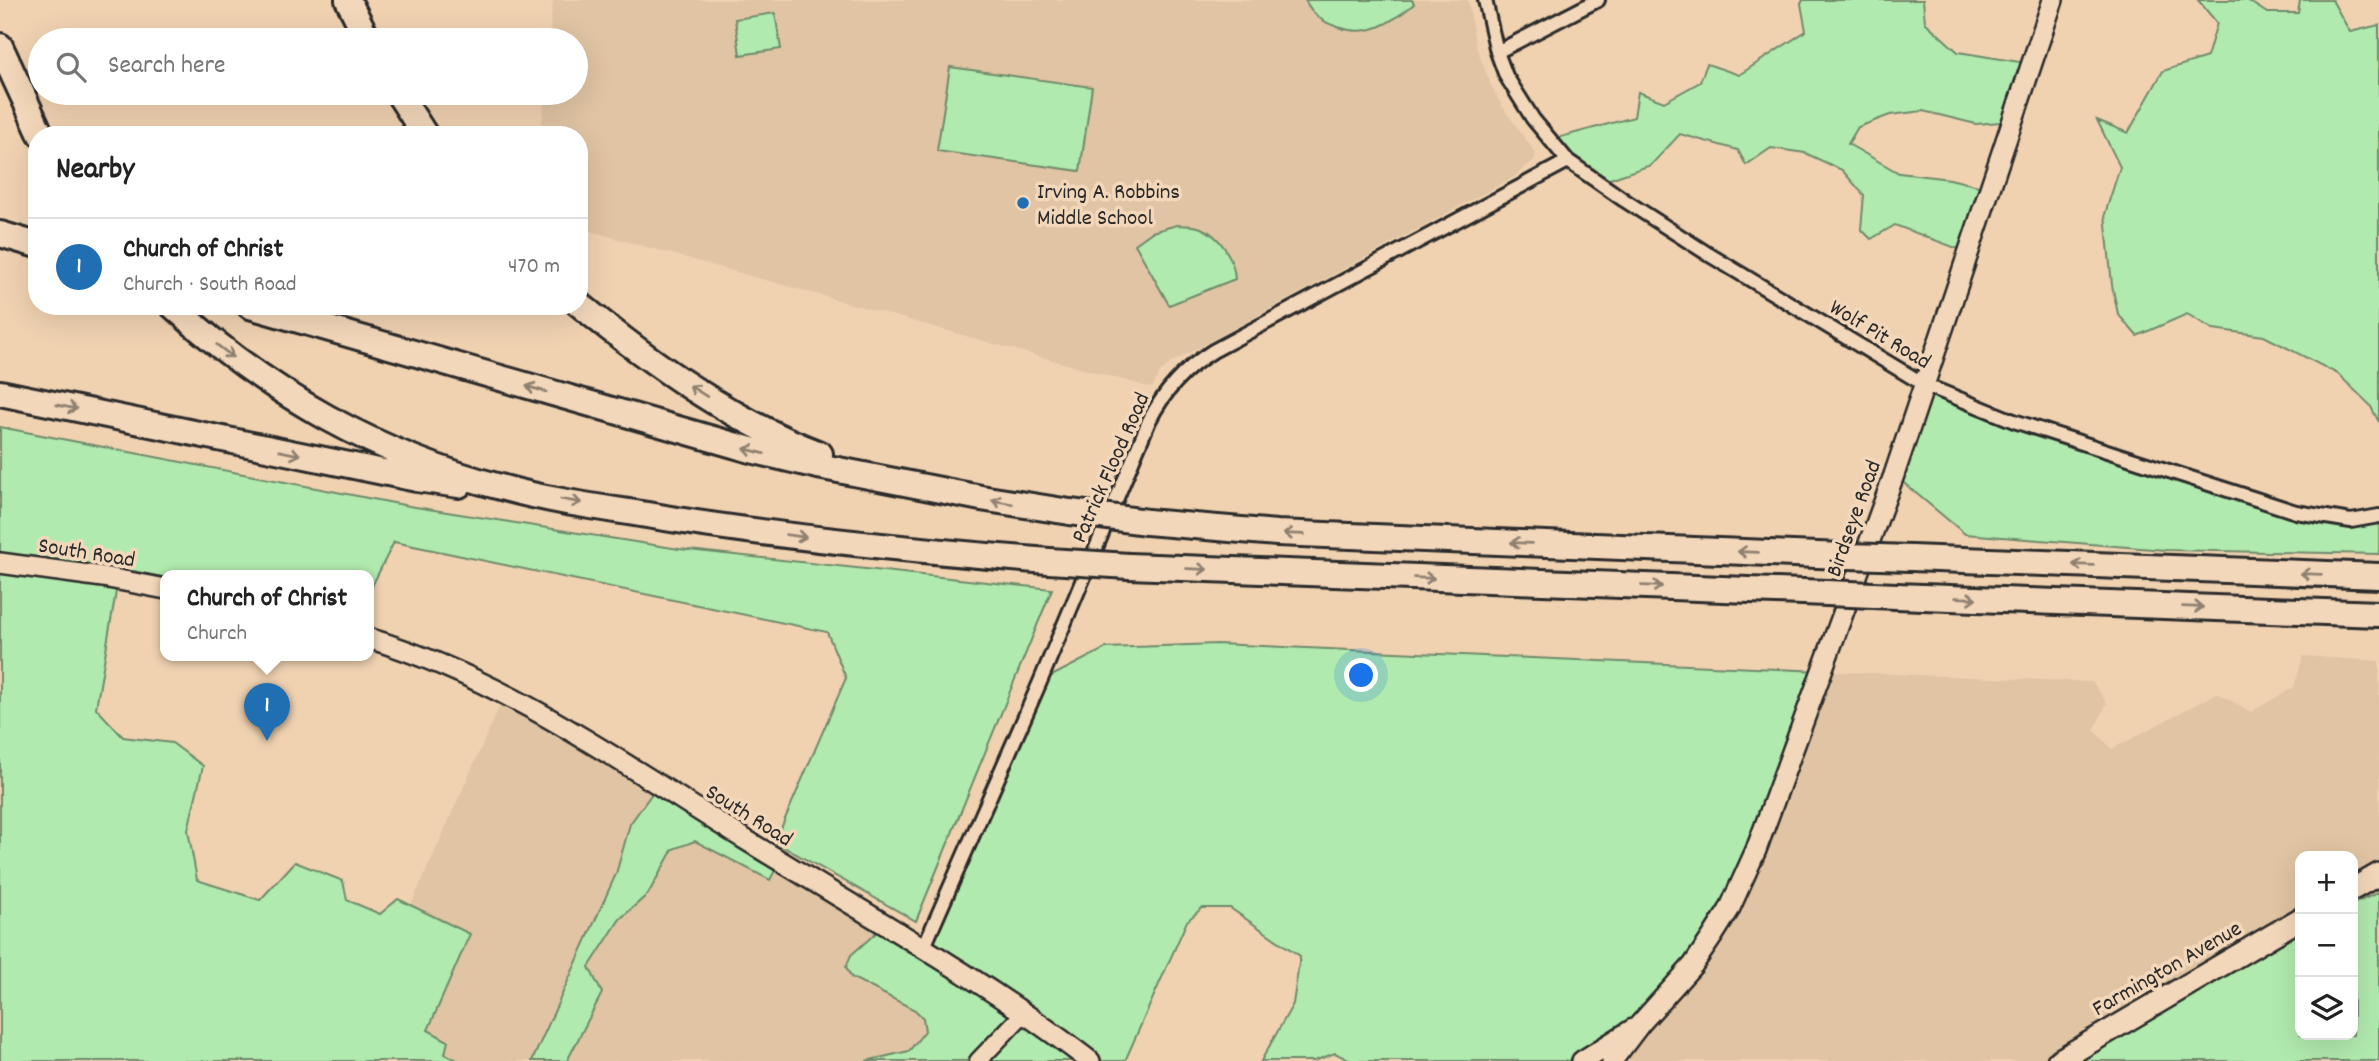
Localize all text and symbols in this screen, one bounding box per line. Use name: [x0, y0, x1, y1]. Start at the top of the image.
search box: [28, 28, 588, 105]
icon: search: [52, 48, 90, 86]
text: Search here: [108, 48, 226, 85]
text: Nearby: [56, 150, 134, 193]
place label: Irving A. Robbins Middle School: [1037, 177, 1180, 236]
marker: Irving A. Robbins Middle School: [1015, 195, 1031, 211]
text: Church of Christ: [123, 232, 283, 269]
text: 1: [76, 251, 82, 284]
text: 470 m: [508, 251, 560, 284]
text: Church · South Road: [123, 269, 297, 302]
street label: Wolf Pit Road: [1822, 293, 1936, 379]
one-way arrow: [215, 343, 233, 359]
one-way arrow: [525, 381, 547, 394]
one-way arrow: [689, 383, 708, 398]
street label: Patrick Flood Road: [1064, 388, 1160, 549]
one-way arrow: [55, 401, 78, 415]
one-way arrow: [743, 444, 766, 457]
one-way arrow: [278, 447, 301, 460]
street label: Birdseye Road: [1819, 456, 1892, 582]
one-way arrow: [559, 495, 582, 509]
one-way arrow: [991, 495, 1014, 508]
one-way arrow: [1282, 527, 1305, 540]
one-way arrow: [784, 530, 807, 543]
street label: South Road: [36, 531, 137, 578]
one-way arrow: [1510, 537, 1533, 550]
one-way arrow: [1737, 546, 1760, 559]
one-way arrow: [2072, 558, 2095, 571]
one-way arrow: [1185, 563, 1208, 576]
one-way arrow: [2300, 567, 2323, 580]
popup: [160, 570, 374, 661]
one-way arrow: [1412, 571, 1435, 584]
one-way arrow: [1640, 580, 1663, 593]
text: Church of Christ: [187, 581, 347, 618]
one-way arrow: [1954, 592, 1977, 605]
one-way arrow: [2181, 600, 2204, 613]
text: Church: [187, 618, 247, 651]
your location: [1344, 658, 1378, 692]
pin: 1: [244, 683, 290, 741]
street label: South Road: [698, 777, 798, 857]
map controls: [2295, 851, 2358, 1040]
button: +: [2295, 851, 2358, 914]
street label: Farmington Avenue: [2087, 914, 2249, 1026]
button: −: [2295, 914, 2358, 977]
button: layers: [2295, 977, 2358, 1040]

